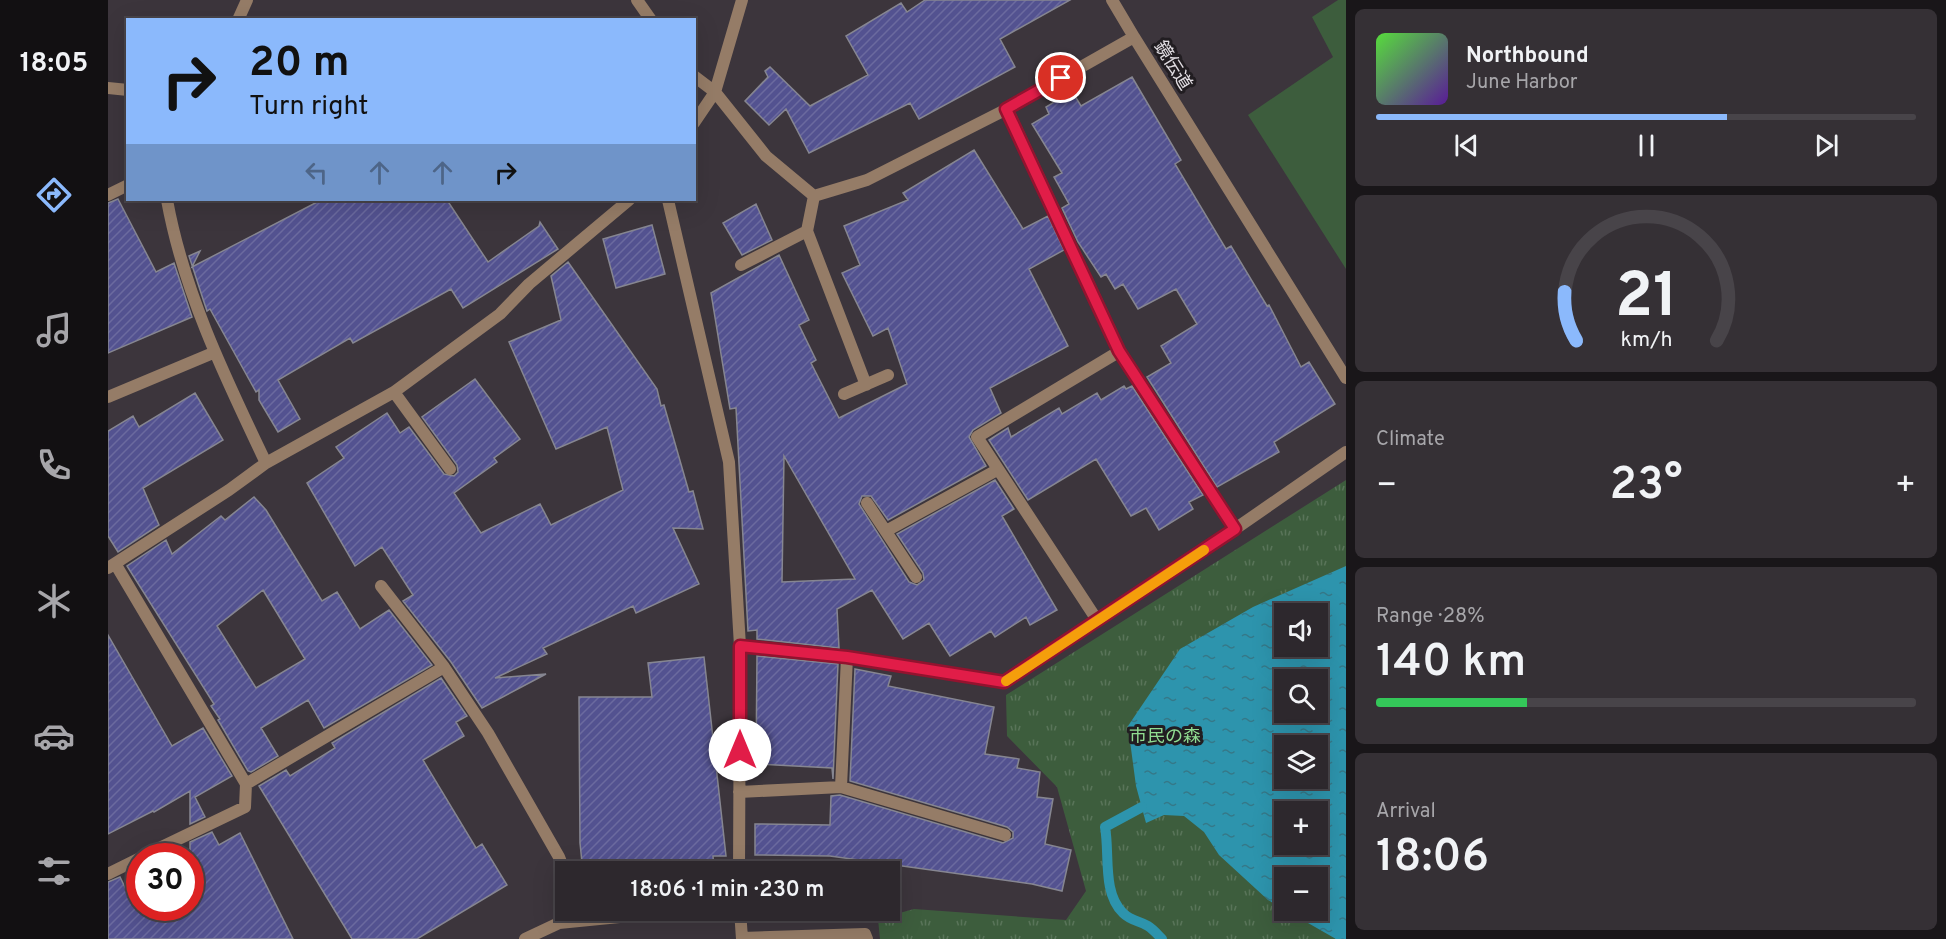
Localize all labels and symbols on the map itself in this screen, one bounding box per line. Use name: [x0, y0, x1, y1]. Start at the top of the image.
street label: 鏡伝道: [1148, 37, 1196, 95]
pin: [1035, 52, 1086, 103]
position arrow: [708, 718, 772, 782]
park label: 市民の森: [1129, 726, 1201, 749]
speed limit sign: 30: [126, 843, 204, 921]

